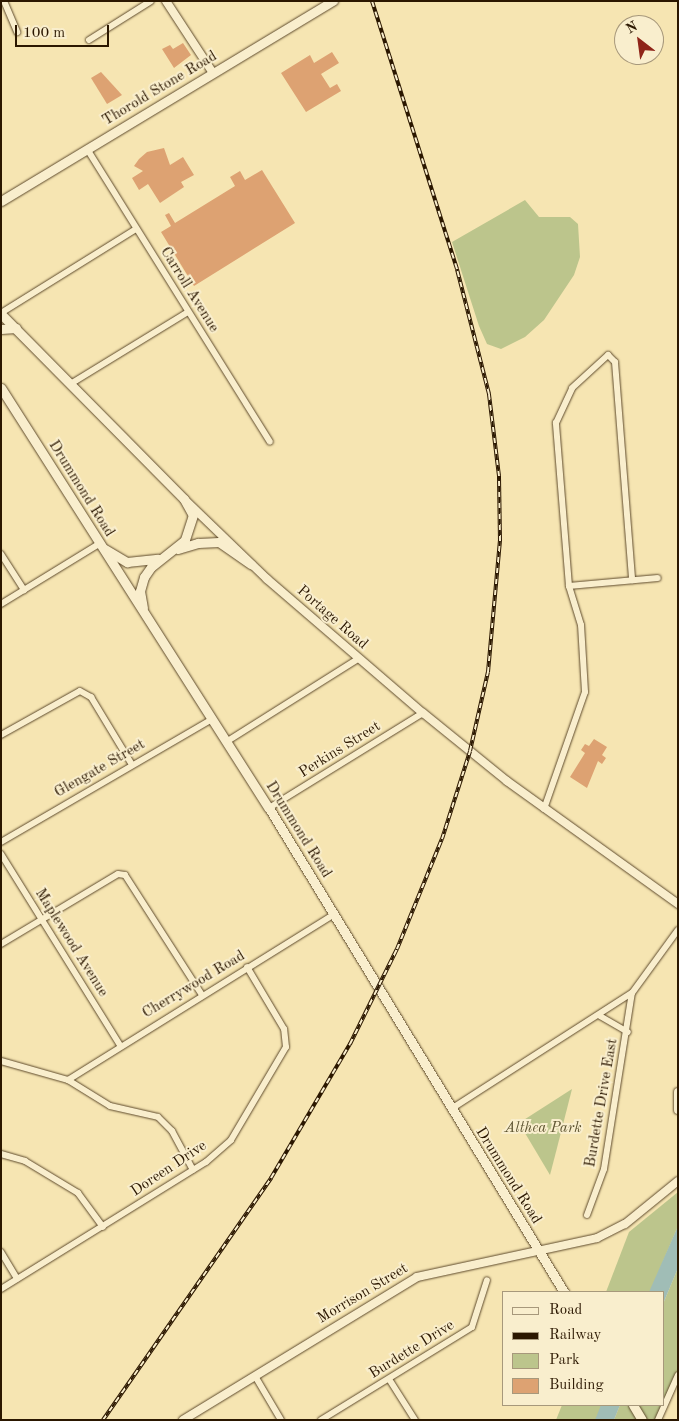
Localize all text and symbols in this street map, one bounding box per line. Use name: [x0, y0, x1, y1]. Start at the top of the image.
scale bar: [18, 15, 111, 47]
north arrow: [614, 15, 664, 65]
text: N: [624, 19, 640, 37]
text: 100 m: [23, 26, 65, 41]
street label: Thorold Stone Road: [99, 48, 221, 130]
street label: Carroll Avenue: [156, 244, 222, 336]
street label: Drummond Road: [44, 437, 118, 541]
street label: Portage Road: [293, 582, 371, 654]
street label: Perkins Street: [296, 718, 384, 782]
street label: Glengate Street: [52, 736, 148, 802]
street label: Drummond Road: [261, 778, 335, 882]
street label: Maplewood Avenue: [30, 886, 112, 1000]
street label: Cherrywood Road: [139, 947, 249, 1023]
street label: Burdette Drive East: [582, 1037, 622, 1169]
park label: Althea Park: [504, 1120, 582, 1138]
street label: Drummond Road: [471, 1124, 545, 1228]
street label: Doreen Drive: [128, 1137, 210, 1201]
street label: Morrison Street: [314, 1260, 412, 1328]
legend: [502, 1291, 664, 1406]
text: Road: [549, 1303, 582, 1318]
street label: Burdette Drive: [366, 1317, 458, 1383]
text: Railway: [549, 1328, 602, 1343]
text: Park: [549, 1353, 580, 1368]
text: Building: [549, 1378, 604, 1393]

